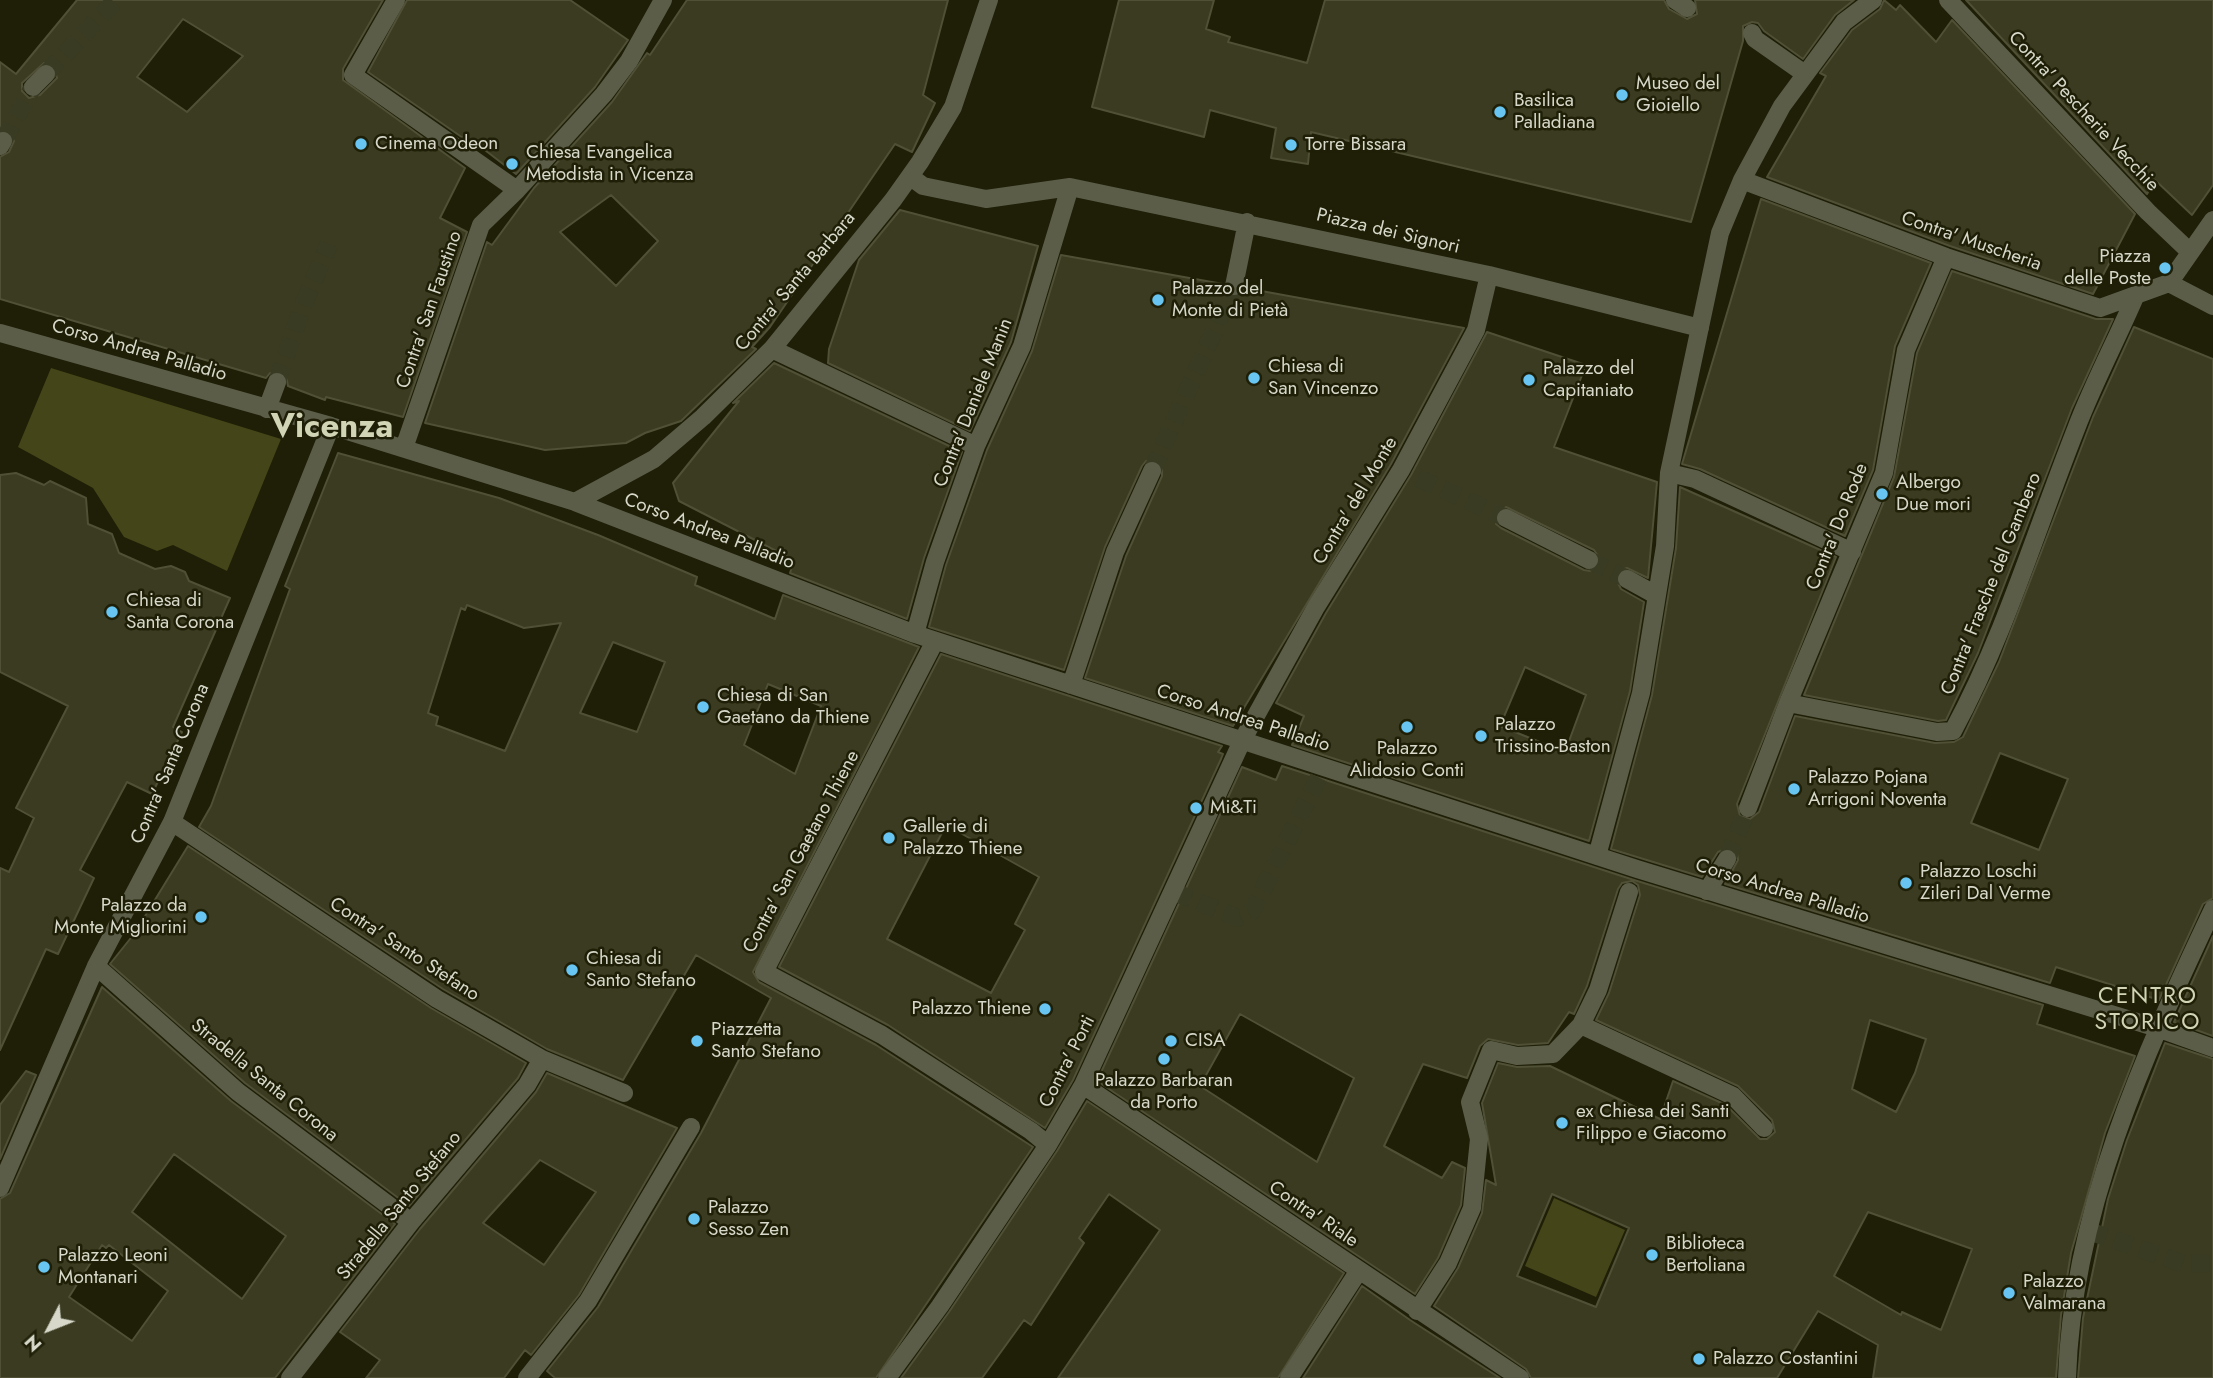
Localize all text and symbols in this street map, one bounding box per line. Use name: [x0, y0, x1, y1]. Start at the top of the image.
street label: Contra' Pescherie Vecchie: [2003, 27, 2163, 197]
place label: Museo del Gioiello: [1636, 73, 1720, 117]
marker: Museo del Gioiello: [1614, 87, 1630, 103]
place label: Basilica Palladiana: [1514, 90, 1595, 134]
marker: Basilica Palladiana: [1492, 104, 1508, 120]
place label: Cinema Odeon: [375, 133, 498, 155]
place label: Torre Bissara: [1305, 134, 1406, 156]
marker: Cinema Odeon: [353, 136, 369, 152]
marker: Torre Bissara: [1283, 137, 1299, 153]
place label: Chiesa Evangelica Metodista in Vicenza: [526, 142, 694, 186]
marker: Chiesa Evangelica Metodista in Vicenza: [504, 156, 520, 172]
street label: Piazza dei Signori: [1314, 204, 1462, 260]
street label: Contra' Muscheria: [1898, 207, 2044, 277]
street label: Contra' Santa Barbara: [731, 208, 861, 356]
street label: Contra' San Faustino: [392, 228, 468, 392]
place label: Piazza delle Poste: [2064, 246, 2151, 290]
marker: Piazza delle Poste: [2157, 260, 2173, 276]
place label: Palazzo del Monte di Pietà: [1172, 278, 1288, 322]
marker: Palazzo del Monte di Pietà: [1150, 292, 1166, 308]
street label: Corso Andrea Palladio: [49, 315, 229, 387]
street label: Contra' Daniele Manin: [930, 315, 1018, 491]
place label: Chiesa di San Vincenzo: [1268, 356, 1378, 400]
place label: Palazzo del Capitaniato: [1543, 358, 1634, 402]
marker: Chiesa di San Vincenzo: [1246, 370, 1262, 386]
marker: Palazzo del Capitaniato: [1521, 372, 1537, 388]
district label: Vicenza: [271, 409, 393, 449]
street label: Contra' del Monte: [1309, 433, 1403, 569]
street label: Contra' Do Rode: [1802, 460, 1874, 594]
street label: Contra' Frasche del Gambero: [1937, 470, 2047, 698]
place label: Albergo Due mori: [1896, 472, 1971, 516]
marker: Albergo Due mori: [1874, 486, 1890, 502]
street label: Corso Andrea Palladio: [620, 489, 798, 575]
place label: Chiesa di Santa Corona: [126, 590, 234, 634]
marker: Chiesa di Santa Corona: [104, 604, 120, 620]
street label: Contra' Santa Corona: [127, 680, 215, 848]
street label: Corso Andrea Palladio: [1153, 680, 1333, 758]
place label: Chiesa di San Gaetano da Thiene: [717, 685, 869, 729]
marker: Chiesa di San Gaetano da Thiene: [695, 699, 711, 715]
place label: Palazzo Trissino-Baston: [1495, 714, 1611, 758]
marker: Palazzo Alidosio Conti: [1399, 719, 1415, 735]
marker: Palazzo Trissino-Baston: [1473, 728, 1489, 744]
place label: Palazzo Alidosio Conti: [1350, 738, 1464, 782]
street label: Contra' San Gaetano Thiene: [739, 747, 865, 957]
place label: Palazzo Pojana Arrigoni Noventa: [1808, 767, 1947, 811]
marker: Palazzo Pojana Arrigoni Noventa: [1786, 781, 1802, 797]
place label: Mi&Ti: [1210, 797, 1257, 819]
marker: Mi&Ti: [1188, 800, 1204, 816]
place label: Gallerie di Palazzo Thiene: [903, 816, 1023, 860]
marker: Gallerie di Palazzo Thiene: [881, 830, 897, 846]
street label: Corso Andrea Palladio: [1692, 855, 1872, 929]
place label: Palazzo Loschi Zileri Dal Verme: [1920, 861, 2051, 905]
marker: Palazzo Loschi Zileri Dal Verme: [1898, 875, 1914, 891]
street label: Contra' Santo Stefano: [325, 893, 483, 1007]
place label: Palazzo da Monte Migliorini: [54, 895, 187, 939]
marker: Palazzo da Monte Migliorini: [193, 909, 209, 925]
place label: Chiesa di Santo Stefano: [586, 948, 696, 992]
marker: Chiesa di Santo Stefano: [564, 962, 580, 978]
district label: CENTRO STORICO: [2095, 983, 2201, 1037]
place label: Palazzo Thiene: [911, 998, 1031, 1020]
marker: Palazzo Thiene: [1037, 1001, 1053, 1017]
street label: Contra' Porti: [1035, 1012, 1101, 1112]
street label: Stradella Santa Corona: [186, 1015, 342, 1147]
place label: Piazzetta Santo Stefano: [711, 1019, 821, 1063]
place label: CISA: [1185, 1030, 1226, 1052]
marker: Piazzetta Santo Stefano: [689, 1033, 705, 1049]
marker: CISA: [1163, 1033, 1179, 1049]
marker: Palazzo Barbaran da Porto: [1156, 1051, 1172, 1067]
place label: Palazzo Barbaran da Porto: [1095, 1070, 1233, 1114]
place label: ex Chiesa dei Santi Filippo e Giacomo: [1576, 1101, 1730, 1145]
marker: ex Chiesa dei Santi Filippo e Giacomo: [1554, 1115, 1570, 1131]
street label: Stradella Santo Stefano: [333, 1127, 467, 1285]
street label: Contra' Riale: [1264, 1177, 1362, 1253]
place label: Palazzo Sesso Zen: [708, 1197, 789, 1241]
marker: Palazzo Sesso Zen: [686, 1211, 702, 1227]
place label: Biblioteca Bertoliana: [1666, 1233, 1745, 1277]
place label: Palazzo Leoni Montanari: [58, 1245, 168, 1289]
marker: Biblioteca Bertoliana: [1644, 1247, 1660, 1263]
marker: Palazzo Leoni Montanari: [36, 1259, 52, 1275]
place label: Palazzo Valmarana: [2023, 1271, 2106, 1315]
marker: Palazzo Valmarana: [2001, 1285, 2017, 1301]
north arrow: [14, 1294, 84, 1364]
text: N: [18, 1329, 48, 1358]
place label: Palazzo Costantini: [1713, 1348, 1858, 1370]
marker: Palazzo Costantini: [1691, 1351, 1707, 1367]

